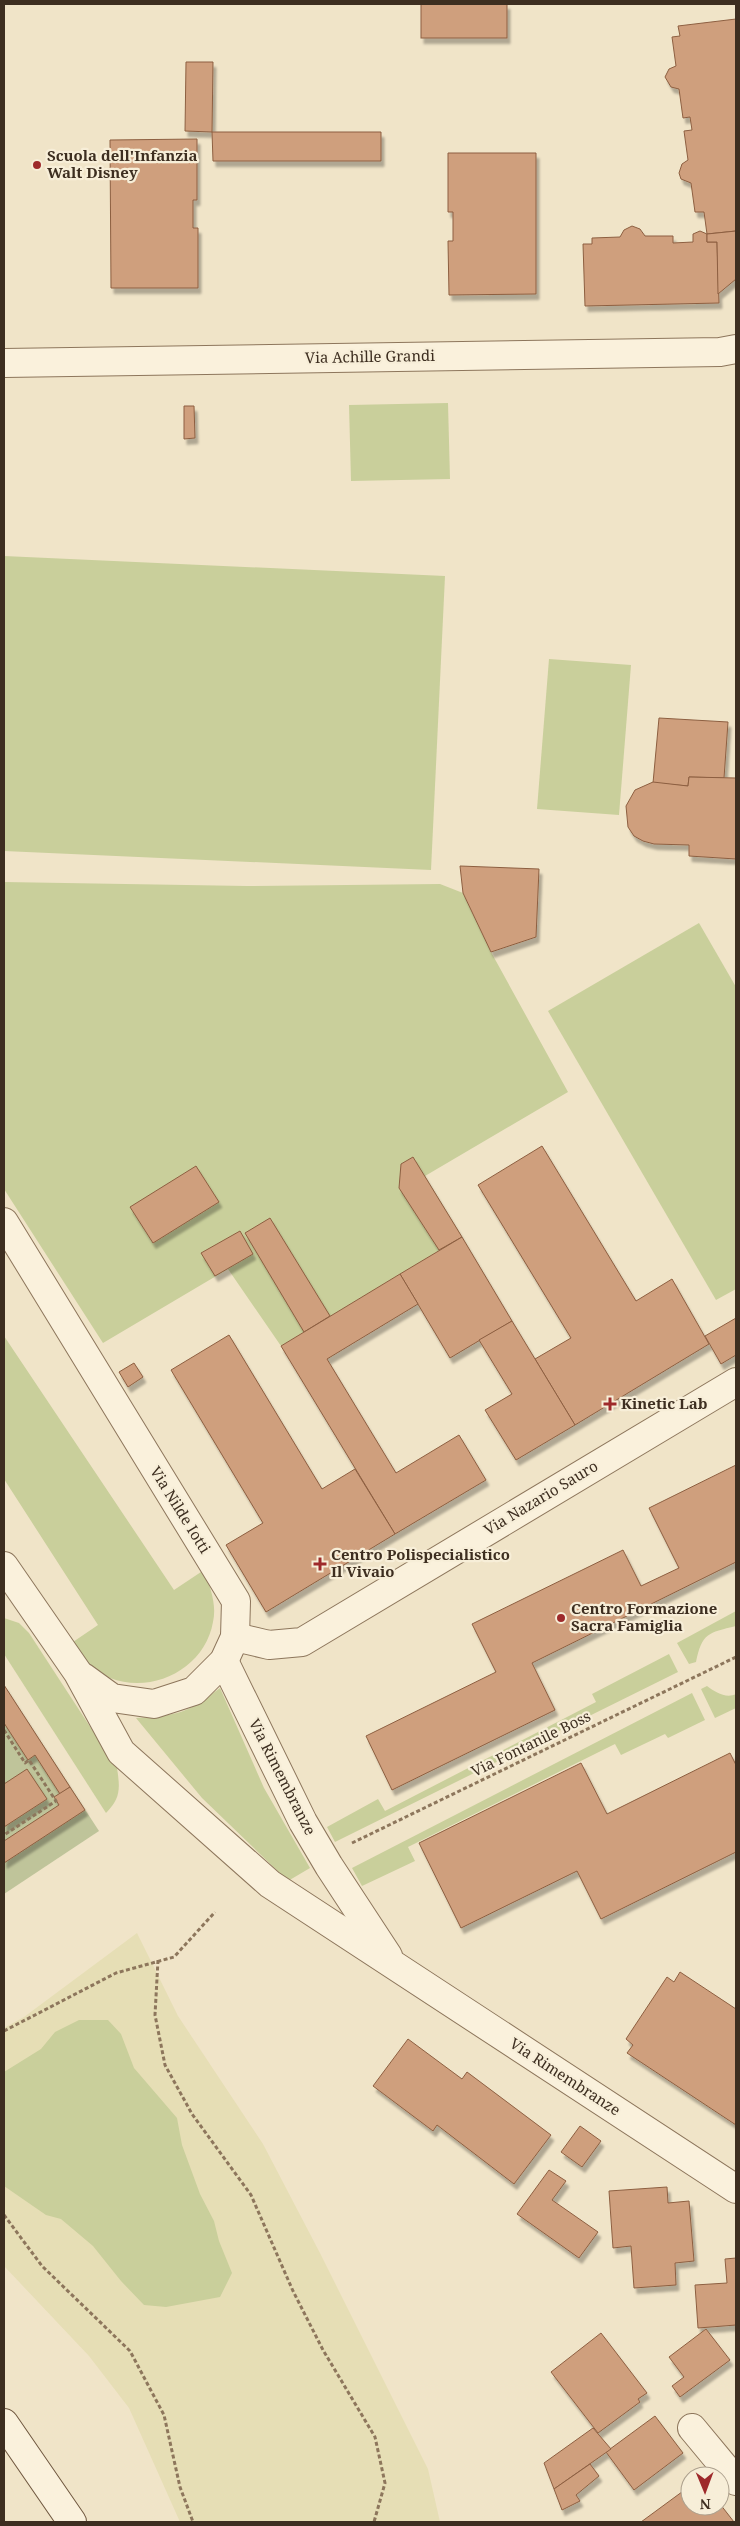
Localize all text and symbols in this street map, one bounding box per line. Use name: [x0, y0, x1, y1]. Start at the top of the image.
place label: Scuola dell'Infanzia Walt Disney: [47, 145, 198, 182]
marker: Scuola dell'Infanzia Walt Disney: [31, 159, 43, 171]
street label: Via Achille Grandi: [305, 345, 435, 367]
place label: Kinetic Lab: [621, 1393, 708, 1413]
marker: Kinetic Lab: [603, 1397, 617, 1411]
street label: Via Nazario Sauro: [480, 1455, 601, 1539]
street label: Via Nilde Iotti: [146, 1462, 216, 1557]
place label: Centro Polispecialistico Il Vivaio: [331, 1544, 510, 1581]
marker: Centro Polispecialistico Il Vivaio: [313, 1557, 327, 1571]
place label: Centro Formazione Sacra Famiglia: [571, 1598, 717, 1635]
marker: Centro Formazione Sacra Famiglia: [555, 1612, 567, 1624]
street label: Via Fontanile Boss: [467, 1705, 594, 1781]
street label: Via Rimembranze: [245, 1715, 321, 1838]
street label: Via Rimembranze: [506, 2033, 625, 2119]
north arrow: [680, 2466, 730, 2516]
text: N: [700, 2495, 711, 2514]

